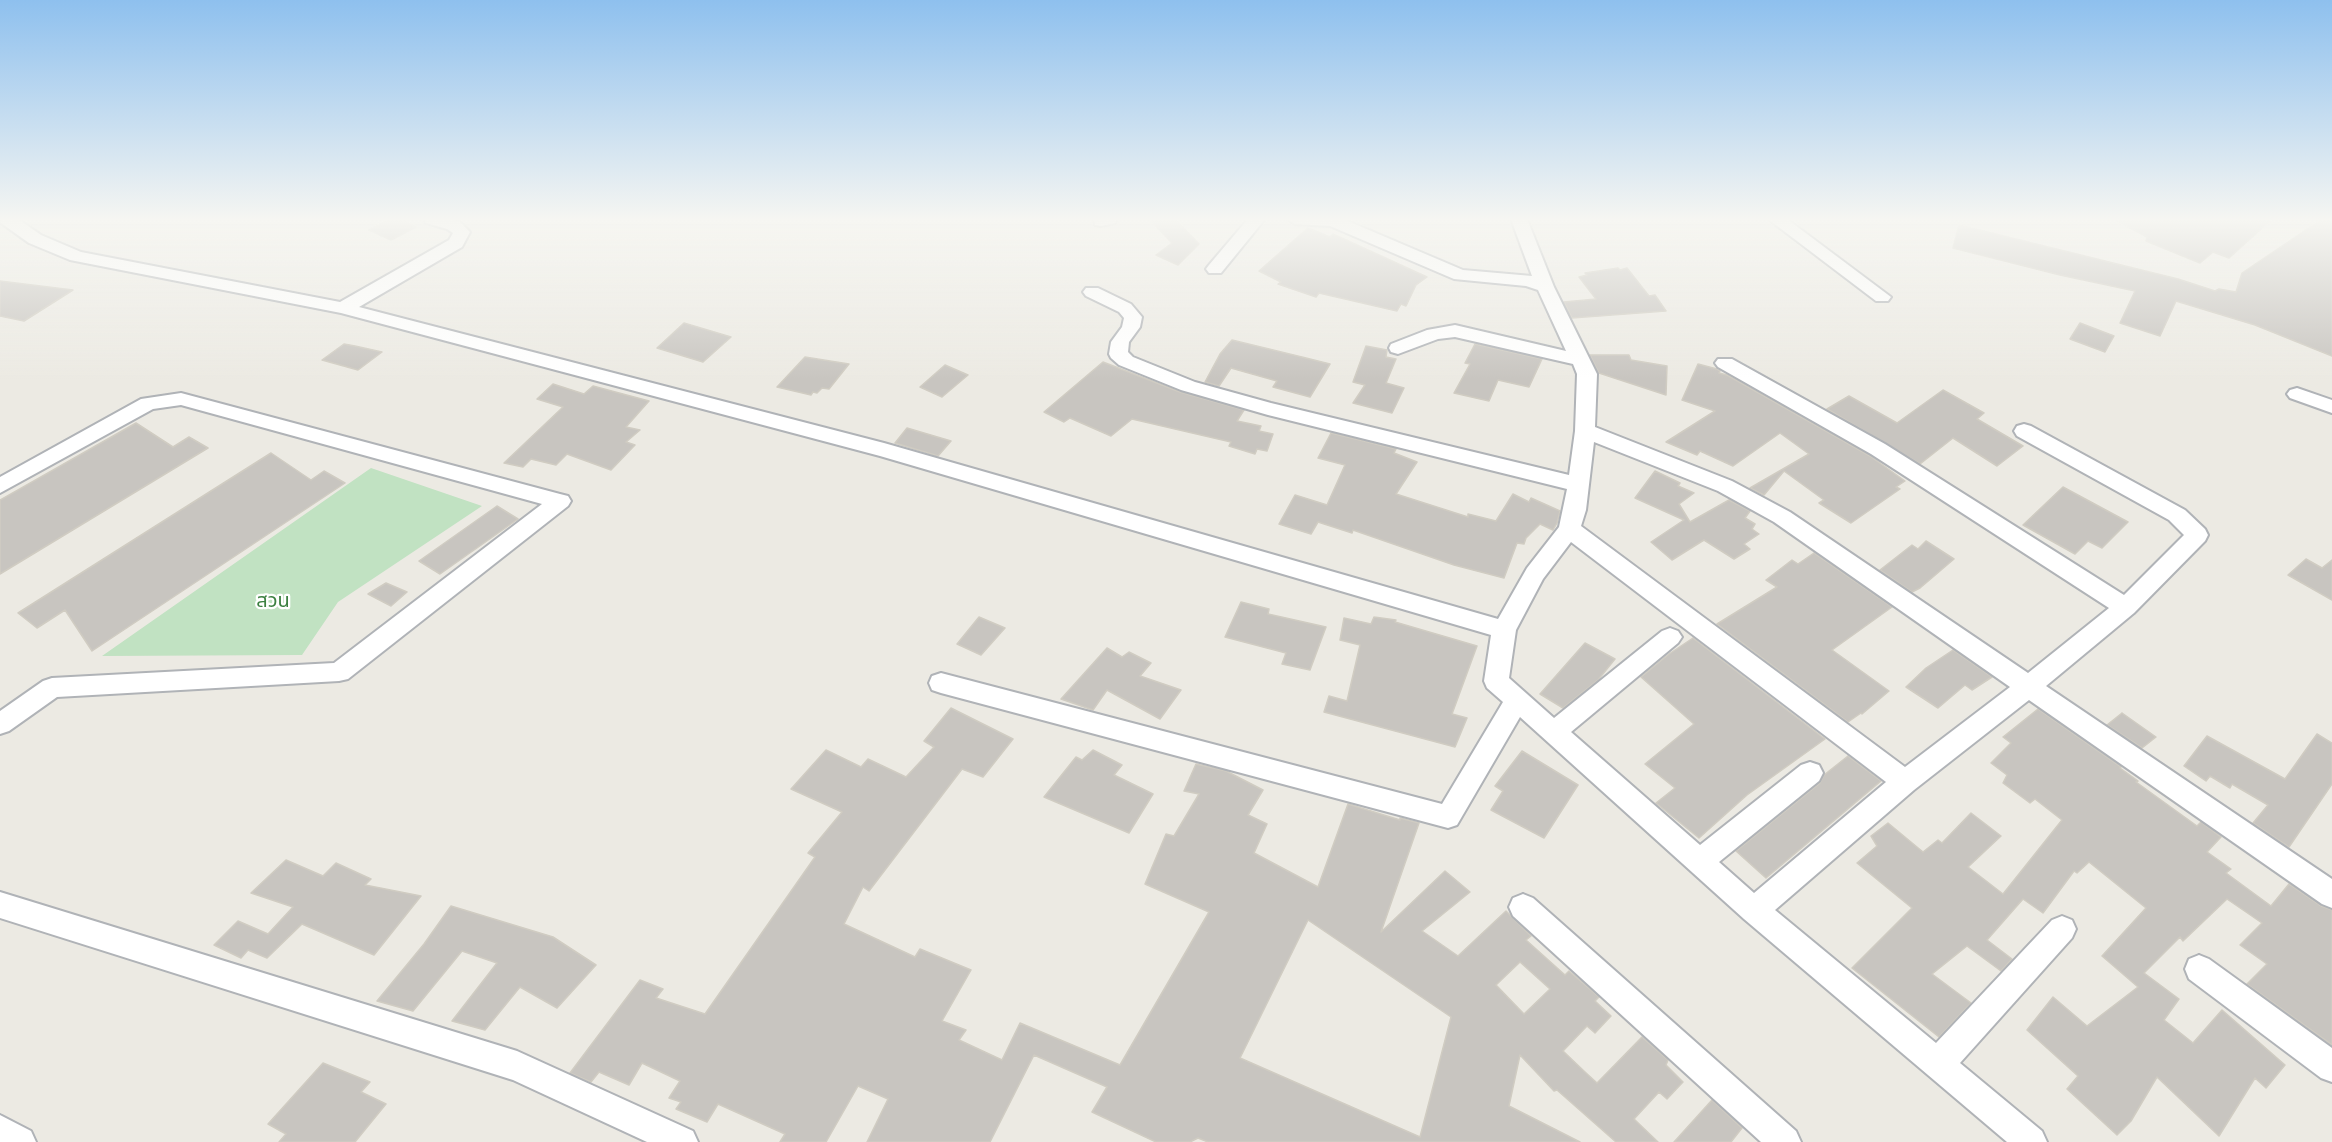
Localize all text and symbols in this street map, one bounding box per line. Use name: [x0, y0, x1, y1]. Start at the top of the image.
park label: สวน: [256, 590, 290, 614]

